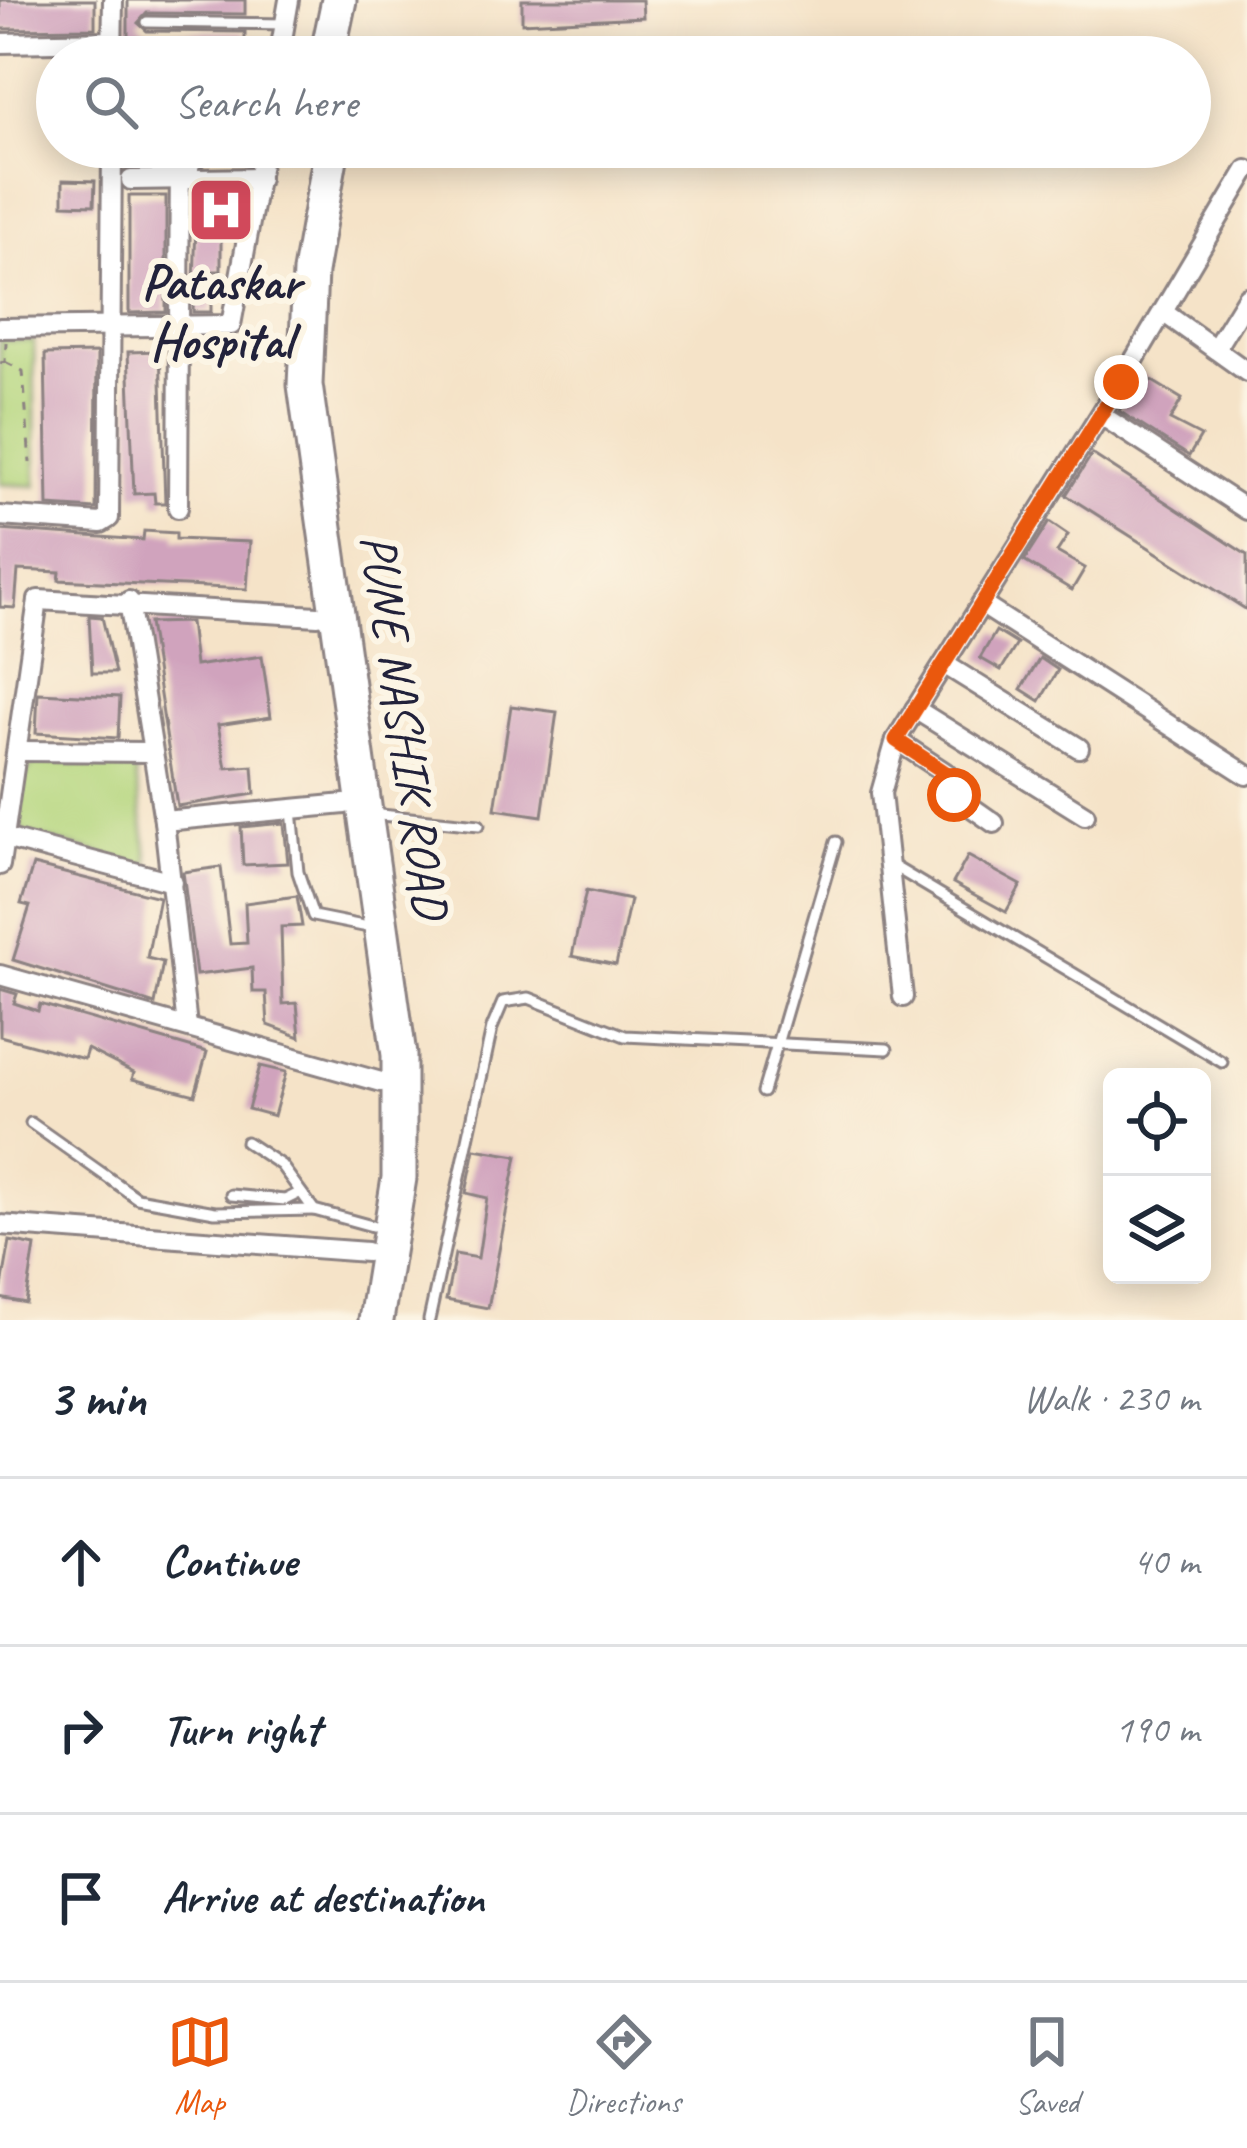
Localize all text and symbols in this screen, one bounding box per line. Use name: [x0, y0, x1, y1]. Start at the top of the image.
search box: [36, 36, 1211, 168]
icon: search: [78, 69, 144, 135]
text: Search here: [174, 74, 357, 131]
hospital icon: Pataskar Hospital: [186, 175, 256, 245]
place label: Pataskar Hospital: [141, 250, 306, 373]
route end: [1094, 355, 1148, 409]
street label: PUNE NASHIK ROAD: [346, 530, 464, 926]
route start: [927, 768, 981, 822]
map controls: [1103, 1068, 1211, 1284]
button: locate: [1103, 1068, 1211, 1176]
button: layers: [1103, 1176, 1211, 1284]
text: 3 min: [48, 1366, 146, 1430]
text: Walk · 230 m: [1023, 1374, 1199, 1423]
icon: ahead: [48, 1529, 114, 1595]
text: Continue: [162, 1533, 296, 1590]
text: 40 m: [1133, 1537, 1199, 1586]
icon: right: [48, 1697, 114, 1763]
text: Turn right: [162, 1701, 320, 1758]
text: 190 m: [1115, 1705, 1199, 1754]
icon: arrive: [48, 1865, 114, 1931]
text: Arrive at destination: [162, 1869, 484, 1926]
tab: Map: [167, 2009, 233, 2123]
tab: Directions: [566, 2009, 681, 2123]
tab: Saved: [1014, 2009, 1080, 2123]

